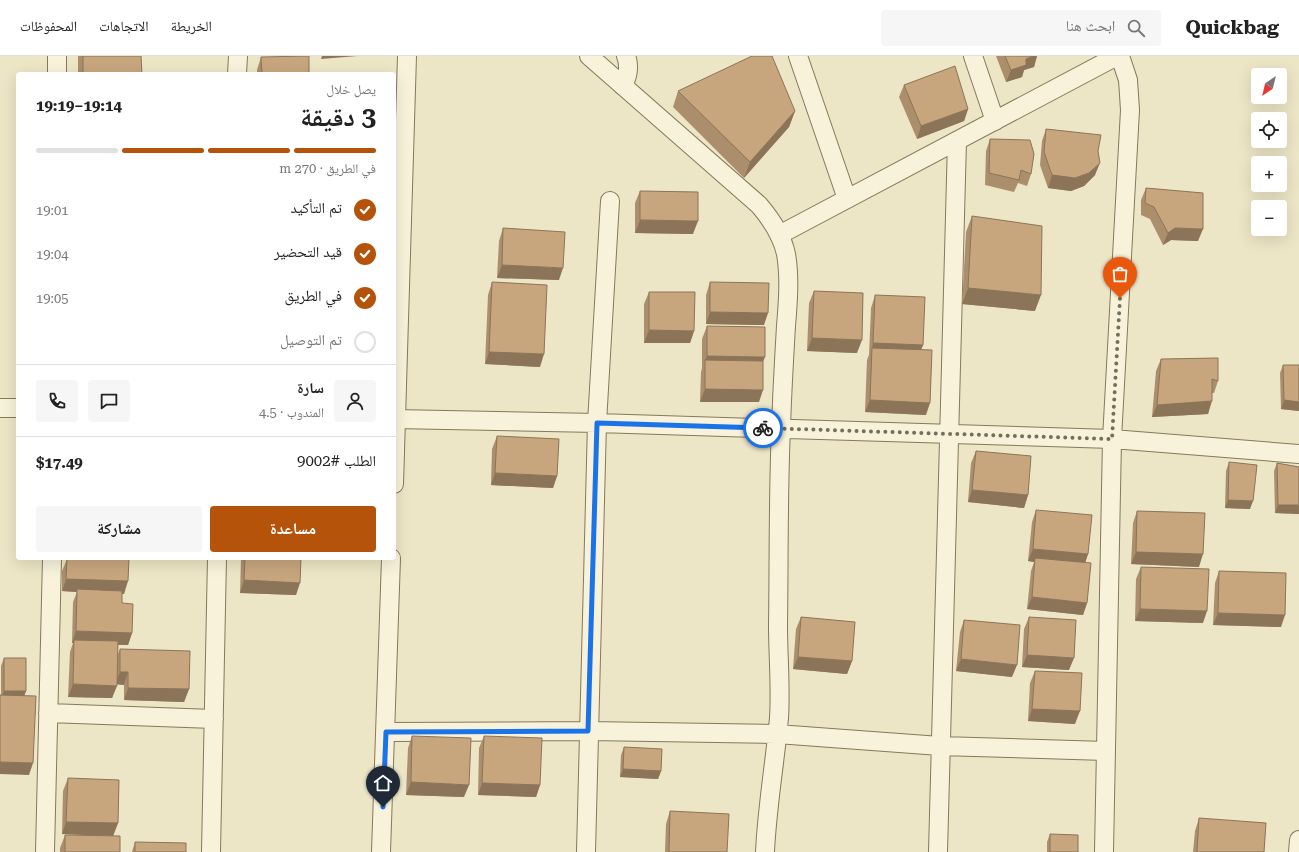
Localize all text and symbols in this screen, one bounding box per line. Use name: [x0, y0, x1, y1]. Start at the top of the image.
search box: [881, 10, 1161, 46]
text: Quickbag: [1185, 16, 1279, 39]
text: ابحث هنا: [1066, 17, 1115, 35]
icon: search: [1125, 17, 1147, 39]
text: المحفوظات: [20, 18, 77, 34]
text: الاتجاهات: [99, 18, 149, 34]
text: الخريطة: [171, 18, 212, 34]
north arrow: [1251, 68, 1287, 104]
map controls: [1251, 68, 1287, 236]
text: يصل خلال: [327, 82, 376, 97]
text: 19:14–19:19: [36, 97, 122, 115]
text: 3 دقيقة: [300, 102, 376, 132]
button: locate: [1251, 112, 1287, 148]
button: +: [1251, 156, 1287, 192]
text: في الطريق · 270 m: [279, 161, 376, 176]
text: تم التأكيد: [290, 199, 342, 217]
icon: check: [354, 199, 376, 221]
button: −: [1251, 200, 1287, 236]
text: 19:01: [36, 203, 68, 218]
text: قيد التحضير: [274, 243, 342, 261]
icon: check: [354, 243, 376, 265]
text: 19:04: [36, 247, 68, 262]
pin: [1103, 257, 1137, 298]
icon: bag: [1109, 263, 1131, 285]
text: في الطريق: [285, 287, 342, 305]
icon: check: [354, 287, 376, 309]
text: 19:05: [36, 291, 68, 306]
text: تم التوصيل: [280, 331, 342, 349]
text: سارة: [297, 379, 324, 397]
button: phone: [36, 380, 78, 422]
button: chat: [88, 380, 130, 422]
button: person: [334, 380, 376, 422]
text: المندوب · 4.5: [259, 405, 324, 420]
courier: [743, 408, 783, 448]
icon: bike: [752, 417, 774, 439]
text: الطلب #9002: [297, 452, 376, 470]
text: $17.49: [36, 454, 83, 472]
button: مشاركة: [36, 506, 202, 552]
button: مساعدة: [210, 506, 376, 552]
pin: [366, 766, 400, 807]
icon: home: [372, 772, 394, 794]

